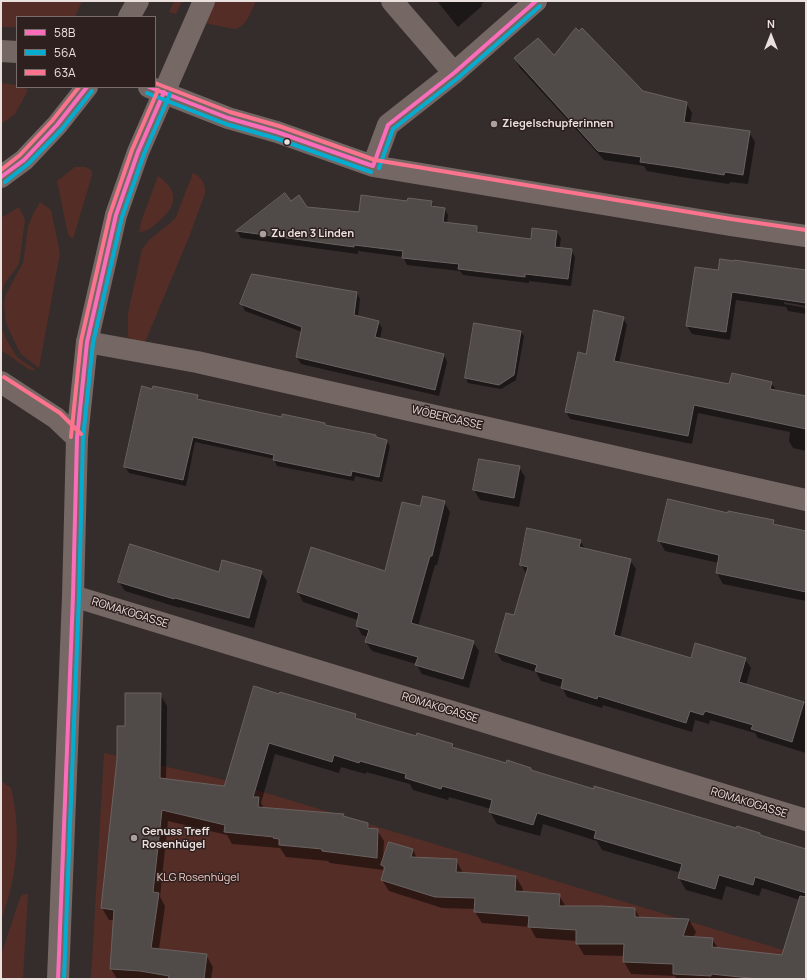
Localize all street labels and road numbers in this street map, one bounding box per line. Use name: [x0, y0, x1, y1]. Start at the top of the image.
street label: WÖBERGASSE: [410, 403, 484, 433]
street label: ROMAKOGASSE: [90, 595, 170, 631]
street label: ROMAKOGASSE: [400, 690, 480, 726]
street label: ROMAKOGASSE: [709, 785, 789, 821]

